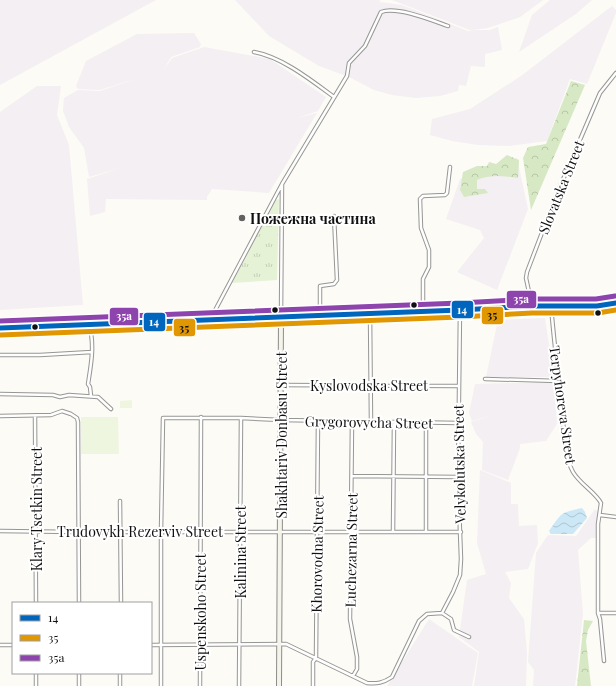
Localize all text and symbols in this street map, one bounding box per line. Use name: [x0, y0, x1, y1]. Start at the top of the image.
street label: Slovatska Street: [534, 136, 589, 237]
place label: Пожежна частина: [250, 209, 376, 228]
marker: Пожежна частина: [237, 213, 247, 223]
line badge: 35а: [506, 290, 537, 309]
text: 35а: [513, 291, 529, 306]
unlabelled marker: [409, 300, 419, 310]
line badge: 14: [451, 300, 474, 319]
text: 14: [457, 302, 467, 317]
unlabelled marker: [270, 305, 280, 315]
line badge: 35: [481, 306, 504, 325]
line badge: 35а: [109, 307, 139, 326]
text: 35: [487, 307, 497, 322]
text: 35а: [116, 308, 132, 323]
unlabelled marker: [593, 308, 603, 318]
line badge: 14: [143, 312, 166, 332]
text: 14: [149, 314, 159, 329]
line badge: 35: [173, 318, 196, 337]
text: 35: [179, 320, 189, 335]
unlabelled marker: [30, 322, 40, 332]
street label: Terpyhoreva Street: [545, 344, 581, 467]
street label: Shakhtariv Donbasu Street: [272, 350, 291, 518]
street label: Kyslovodska Street: [310, 376, 429, 395]
street label: Velykolutska Street: [448, 403, 470, 525]
street label: Grygorovycha Street: [305, 411, 434, 433]
street label: Klary Tsetkin Street: [27, 446, 46, 571]
street label: Luchezarna Street: [341, 492, 362, 607]
street label: Khorovodna Street: [306, 494, 328, 613]
street label: Kalinina Street: [231, 504, 250, 598]
street label: Trudovykh Rezerviv Street: [57, 522, 224, 541]
street label: Uspenskoho Street: [191, 552, 210, 671]
legend: [12, 602, 152, 674]
text: 14: [48, 609, 58, 625]
text: 35: [48, 629, 58, 645]
text: 35а: [48, 649, 64, 665]

